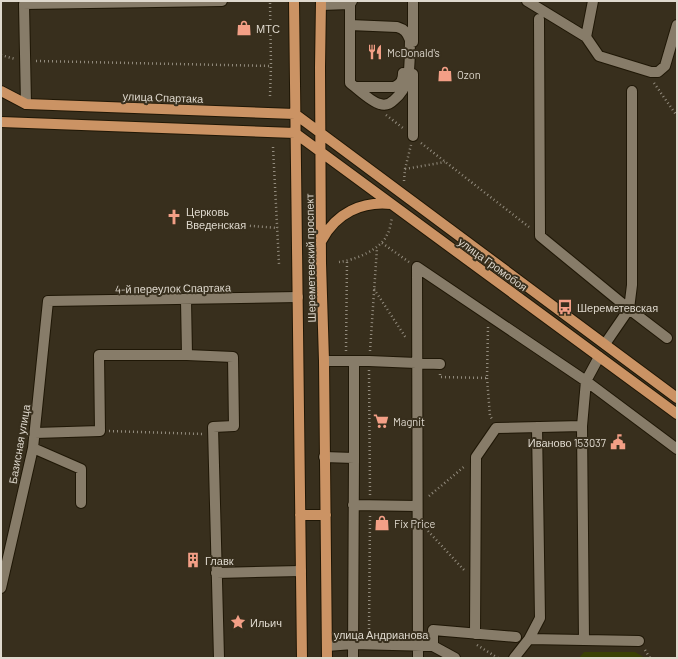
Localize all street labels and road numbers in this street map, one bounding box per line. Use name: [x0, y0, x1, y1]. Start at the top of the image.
street label: улица Спартака: [123, 89, 204, 105]
street label: Шереметевский проспект: [302, 193, 318, 323]
street label: улица Громобоя: [456, 235, 530, 293]
street label: 4-й переулок Спартака: [115, 280, 232, 296]
street label: Базисная улица: [6, 402, 33, 485]
street label: улица Андрианова: [334, 628, 429, 641]

